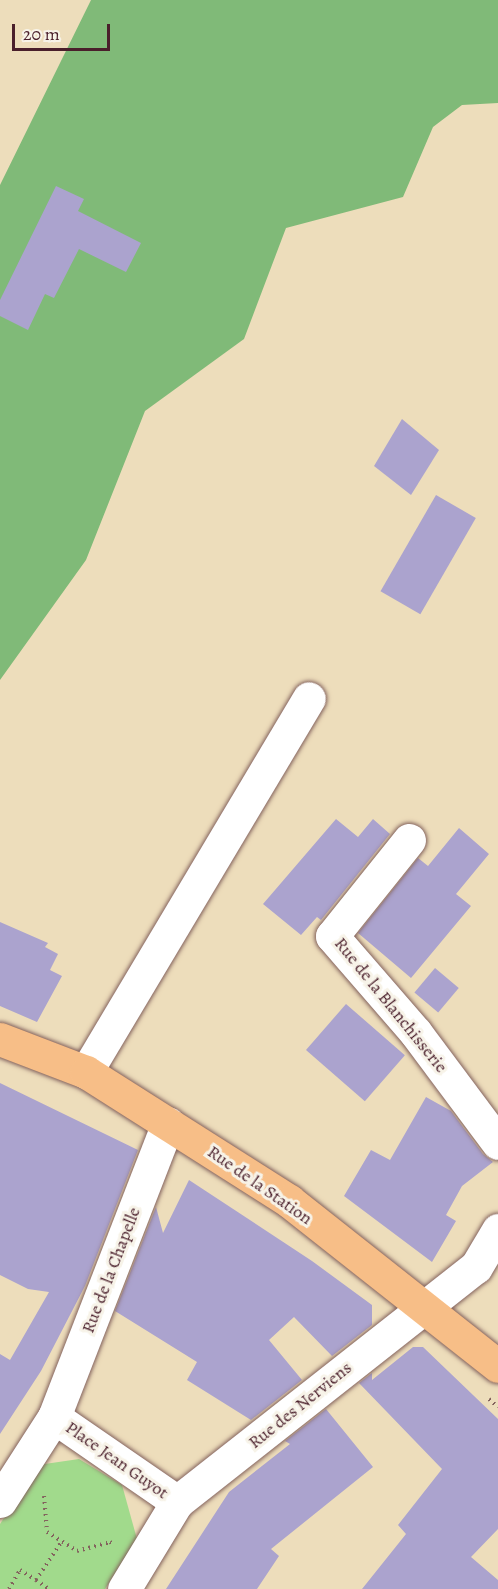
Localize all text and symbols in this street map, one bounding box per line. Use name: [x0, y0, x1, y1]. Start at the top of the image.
scale bar: [15, 12, 112, 50]
text: 20 m: [23, 22, 60, 46]
street label: Rue de la Blanchisserie: [330, 933, 452, 1077]
street label: Rue de la Station: [203, 1141, 317, 1229]
street label: Rue de la Chapelle: [77, 1204, 145, 1336]
street label: Rue des Nerviens: [244, 1357, 356, 1453]
street label: Place Jean Guyot: [61, 1417, 173, 1503]

